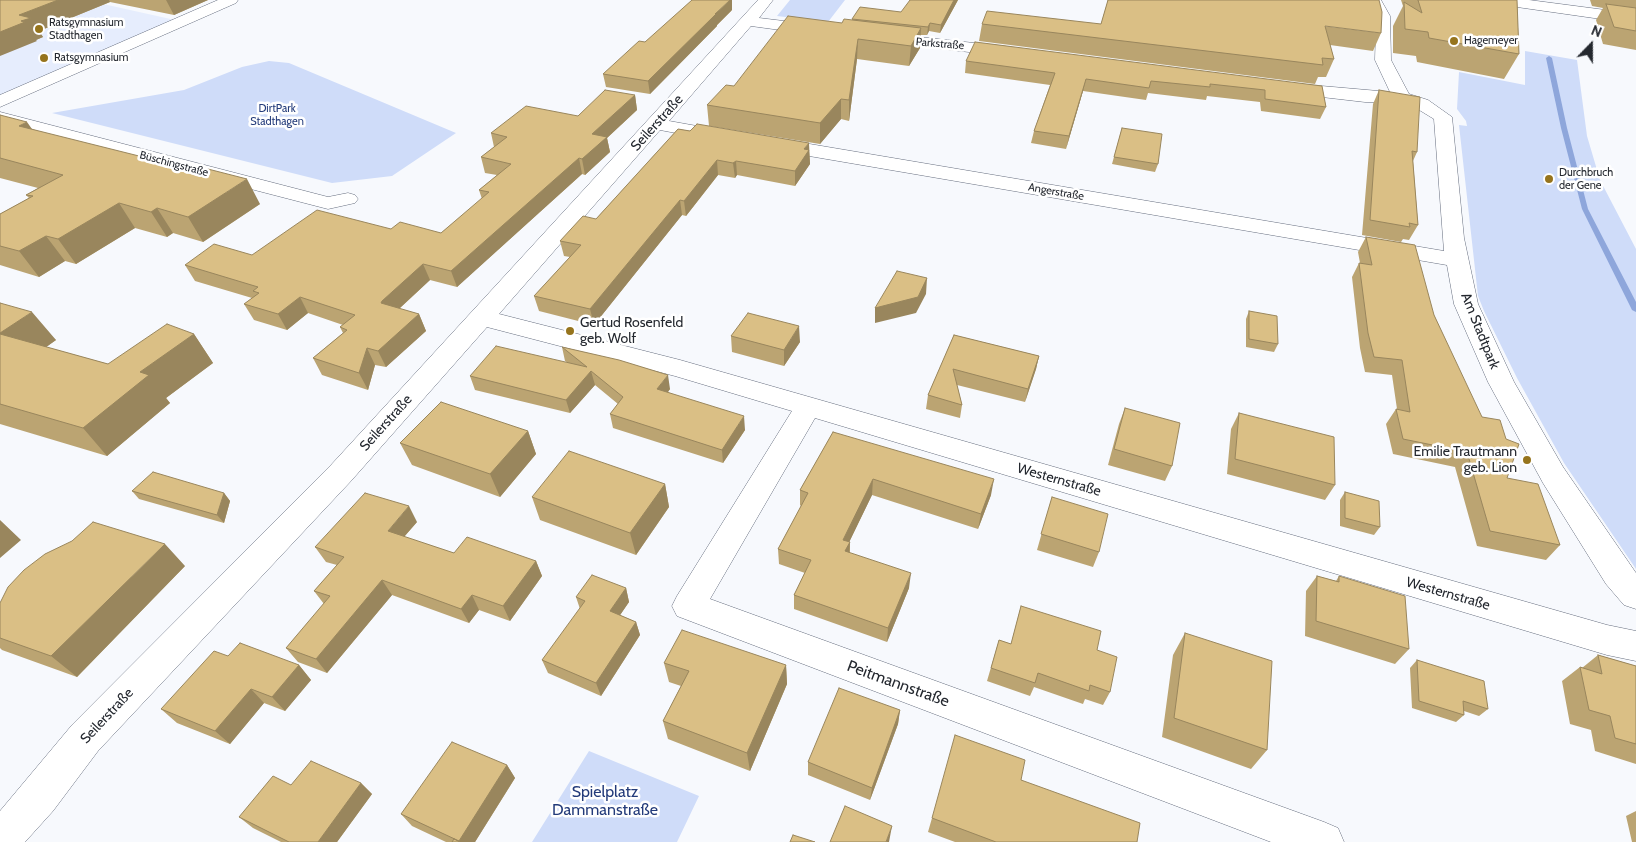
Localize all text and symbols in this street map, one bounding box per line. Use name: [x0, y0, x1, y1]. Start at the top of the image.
place label: Ratsgymnasium Stadthagen: [49, 16, 123, 42]
north arrow: [1566, 20, 1616, 70]
text: N: [1589, 21, 1605, 41]
marker: Ratsgymnasium Stadthagen: [33, 23, 45, 35]
place label: Hagemeyer: [1464, 34, 1518, 48]
street label: Parkstraße: [915, 35, 965, 53]
marker: Hagemeyer: [1448, 35, 1460, 47]
place label: Ratsgymnasium: [54, 51, 128, 65]
marker: Ratsgymnasium: [38, 52, 50, 64]
street label: Seilerstraße: [627, 91, 687, 155]
park label: DirtPark Stadthagen: [250, 102, 304, 128]
street label: Büschingstraße: [138, 148, 210, 180]
place label: Durchbruch der Gene: [1559, 166, 1613, 192]
marker: Durchbruch der Gene: [1543, 173, 1555, 185]
street label: Angerstraße: [1027, 181, 1085, 203]
street label: Am Stadtpark: [1457, 290, 1503, 372]
place label: Gertud Rosenfeld geb. Wolf: [580, 315, 683, 348]
marker: Gertud Rosenfeld geb. Wolf: [564, 325, 576, 337]
street label: Seilerstraße: [356, 391, 416, 455]
place label: Emilie Trautmann geb. Lion: [1414, 444, 1517, 477]
marker: Emilie Trautmann geb. Lion: [1521, 454, 1533, 466]
street label: Westernstraße: [1015, 460, 1103, 500]
street label: Westernstraße: [1404, 574, 1492, 614]
street label: Peitmannstraße: [844, 657, 952, 711]
street label: Seilerstraße: [77, 685, 137, 747]
park label: Spielplatz Dammanstraße: [552, 782, 658, 820]

